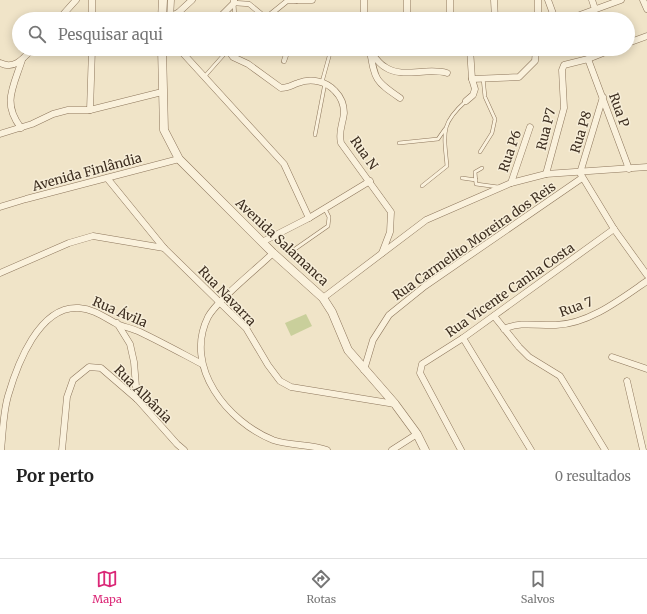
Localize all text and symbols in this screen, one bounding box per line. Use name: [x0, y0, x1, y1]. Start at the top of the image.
search box: [12, 12, 635, 56]
icon: search: [26, 23, 48, 45]
text: Pesquisar aqui: [58, 25, 163, 44]
street label: Rua P: [605, 90, 633, 130]
street label: Rua P7: [533, 106, 560, 152]
street label: Rua P8: [567, 109, 596, 155]
street label: Rua P6: [495, 128, 525, 174]
street label: Rua N: [346, 133, 382, 173]
street label: Avenida Finlândia: [30, 149, 144, 195]
street label: Rua Carmelito Moreira dos Reis: [389, 178, 559, 304]
street label: Avenida Salamanca: [231, 194, 332, 290]
street label: Rua Vicente Canha Costa: [442, 239, 578, 341]
street label: Rua Navarra: [194, 263, 260, 329]
street label: Rua Ávila: [90, 292, 150, 331]
street label: Rua 7: [557, 293, 596, 321]
street label: Rua Albânia: [110, 361, 176, 427]
text: Por perto: [16, 465, 94, 487]
text: 0 resultados: [555, 468, 631, 485]
tab: Mapa: [92, 568, 122, 606]
tab: Rotas: [306, 568, 336, 606]
tab: Salvos: [521, 568, 555, 606]

